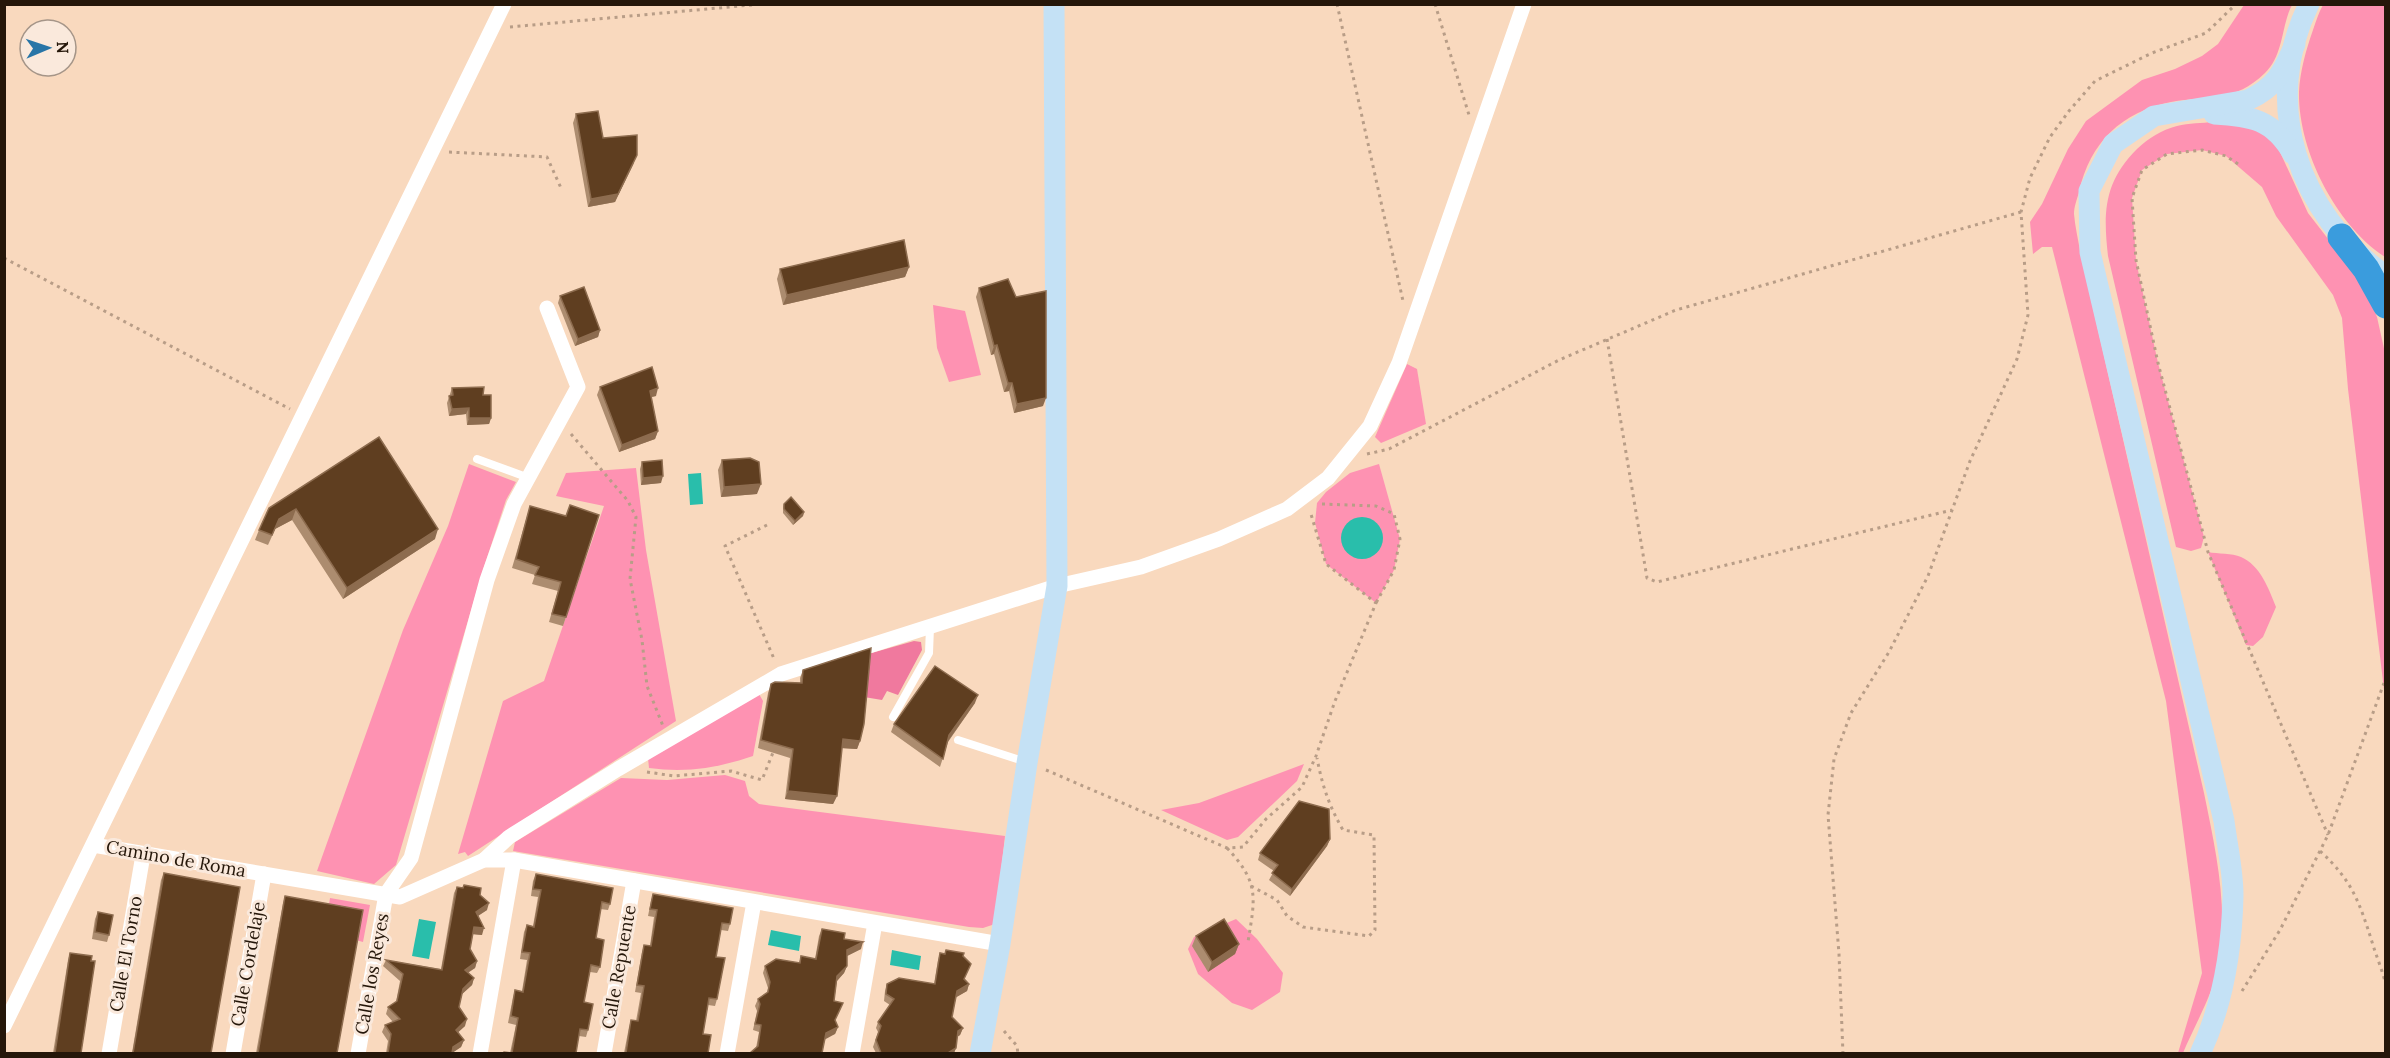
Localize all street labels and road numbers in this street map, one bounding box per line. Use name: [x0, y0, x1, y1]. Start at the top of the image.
street label: Camino de Roma: [104, 835, 248, 882]
street label: Calle El Torno: [104, 894, 147, 1014]
street label: Calle Cordelaje: [225, 900, 270, 1028]
street label: Calle Repuente: [596, 903, 641, 1031]
street label: Calle los Reyes: [350, 911, 394, 1036]

